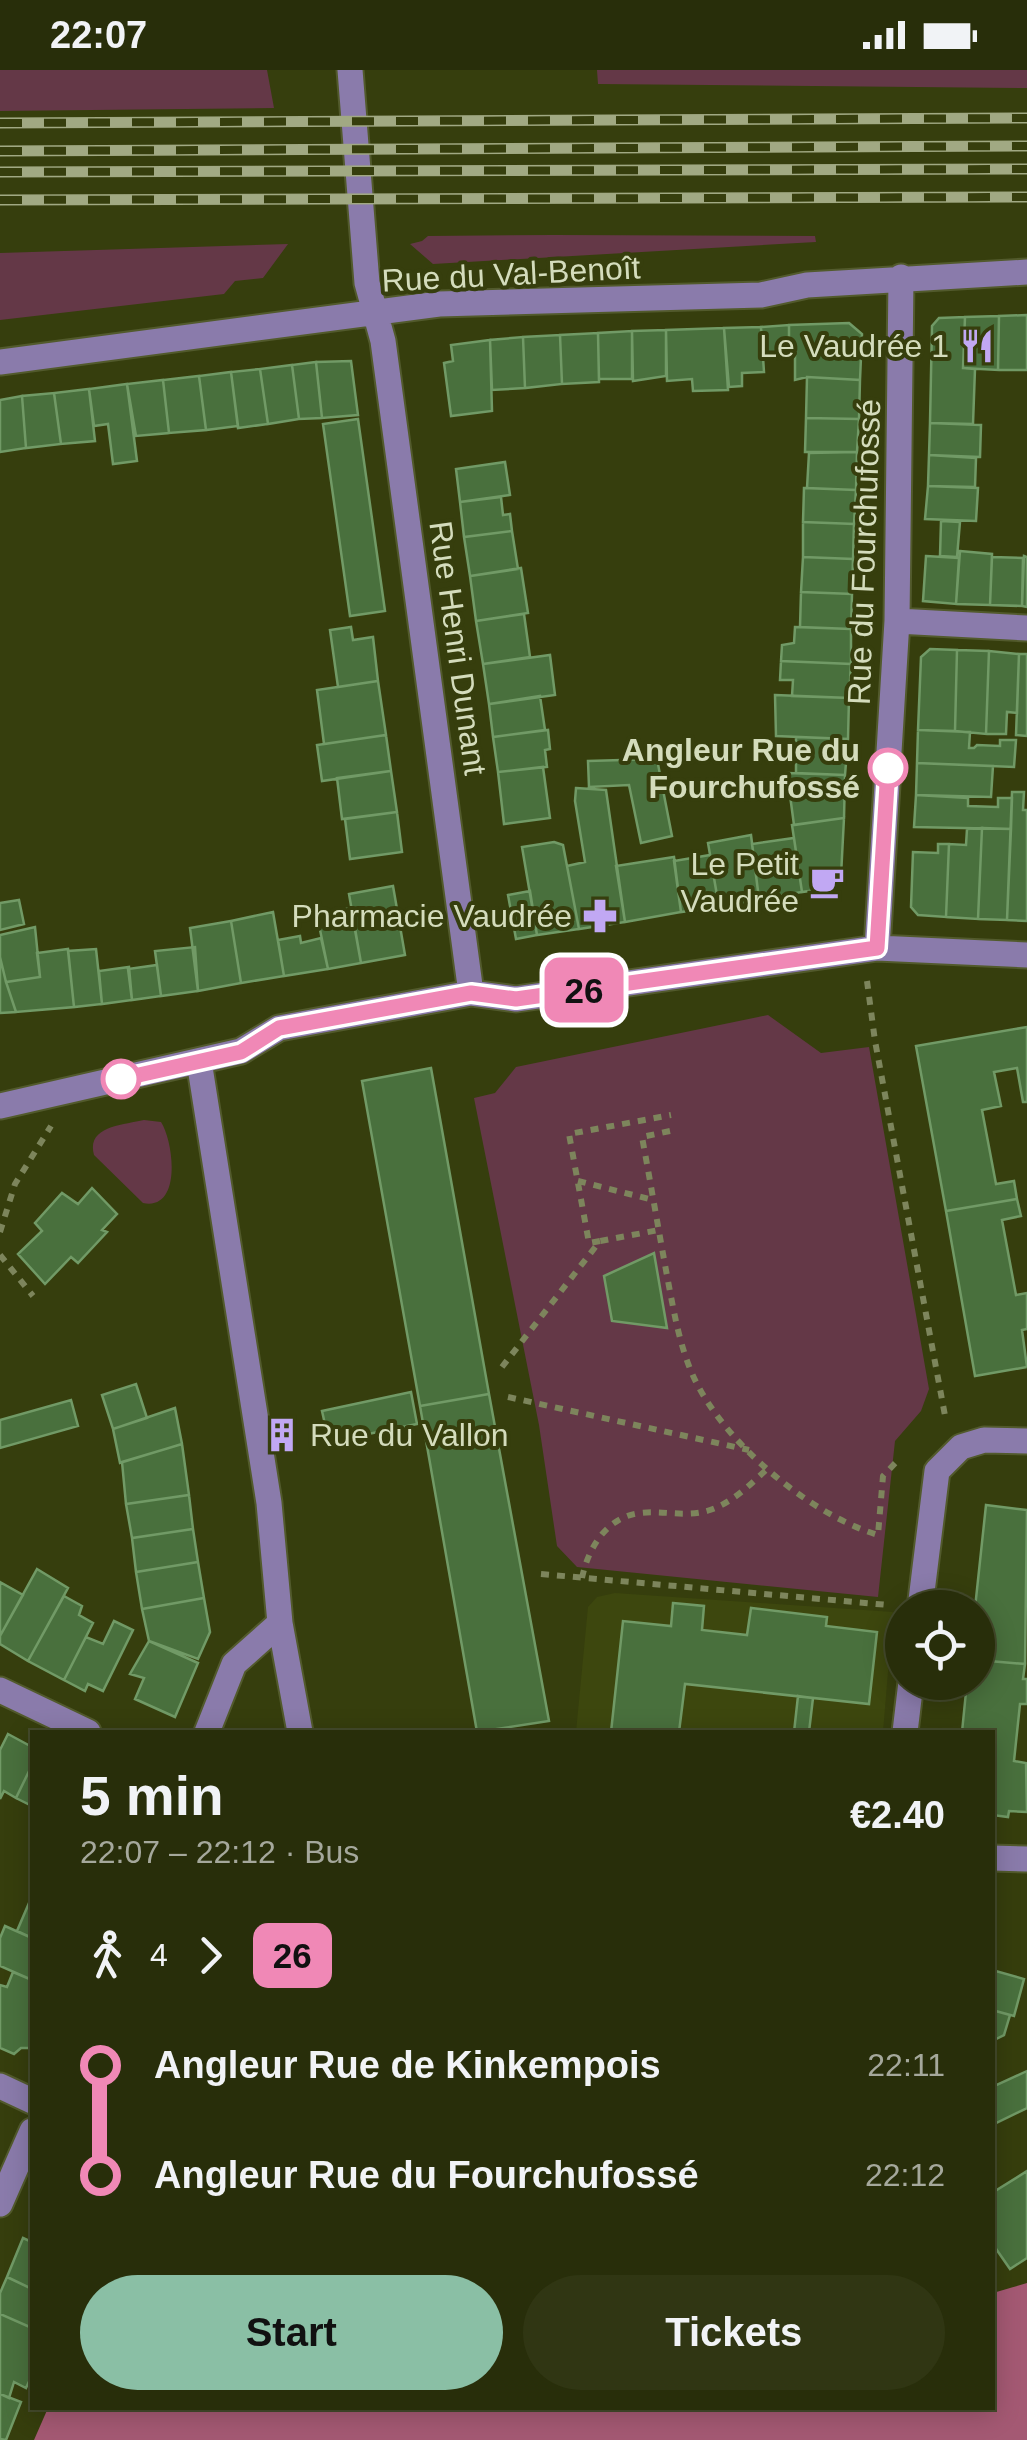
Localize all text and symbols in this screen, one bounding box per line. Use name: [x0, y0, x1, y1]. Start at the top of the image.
text: 22:07: [50, 14, 147, 56]
street label: Rue du Val-Benoît: [381, 249, 641, 299]
restaurant icon: Le Vaudrée 1: [958, 327, 996, 365]
place label: Le Vaudrée 1: [759, 328, 949, 364]
street label: Rue du Fourchufossé: [841, 398, 887, 706]
street label: Rue Henri Dunant: [422, 519, 494, 777]
place label: Angleur Rue du Fourchufossé: [622, 732, 860, 805]
marker: Angleur Rue du Fourchufossé: [869, 749, 907, 787]
place label: Le Petit Vaudrée: [680, 846, 799, 919]
cafe icon: Le Petit Vaudrée: [808, 863, 846, 901]
pharmacy icon: Pharmacie Vaudrée: [581, 897, 619, 935]
place label: Pharmacie Vaudrée: [292, 898, 572, 934]
line badge: 26: [539, 958, 629, 1022]
text: 26: [565, 971, 603, 1010]
unlabelled marker: [102, 1060, 140, 1098]
building icon: Rue du Vallon: [263, 1416, 301, 1454]
place label: Rue du Vallon: [310, 1417, 509, 1453]
map controls: [885, 1590, 995, 1700]
button: locate: [885, 1590, 995, 1700]
text: 5 min: [80, 1765, 224, 1827]
text: €2.40: [850, 1794, 945, 1836]
text: 22:07 – 22:12 · Bus: [80, 1834, 359, 1870]
icon: walk: [80, 1928, 135, 1983]
icon: forward: [183, 1928, 238, 1983]
text: 26: [273, 1936, 312, 1975]
text: 4: [150, 1937, 168, 1973]
text: Angleur Rue de Kinkempois: [154, 2044, 661, 2086]
text: 22:11: [867, 2047, 945, 2083]
text: Angleur Rue du Fourchufossé: [154, 2154, 699, 2196]
text: 22:12: [865, 2157, 945, 2193]
button: Start: [80, 2275, 503, 2390]
button: Tickets: [523, 2275, 945, 2390]

